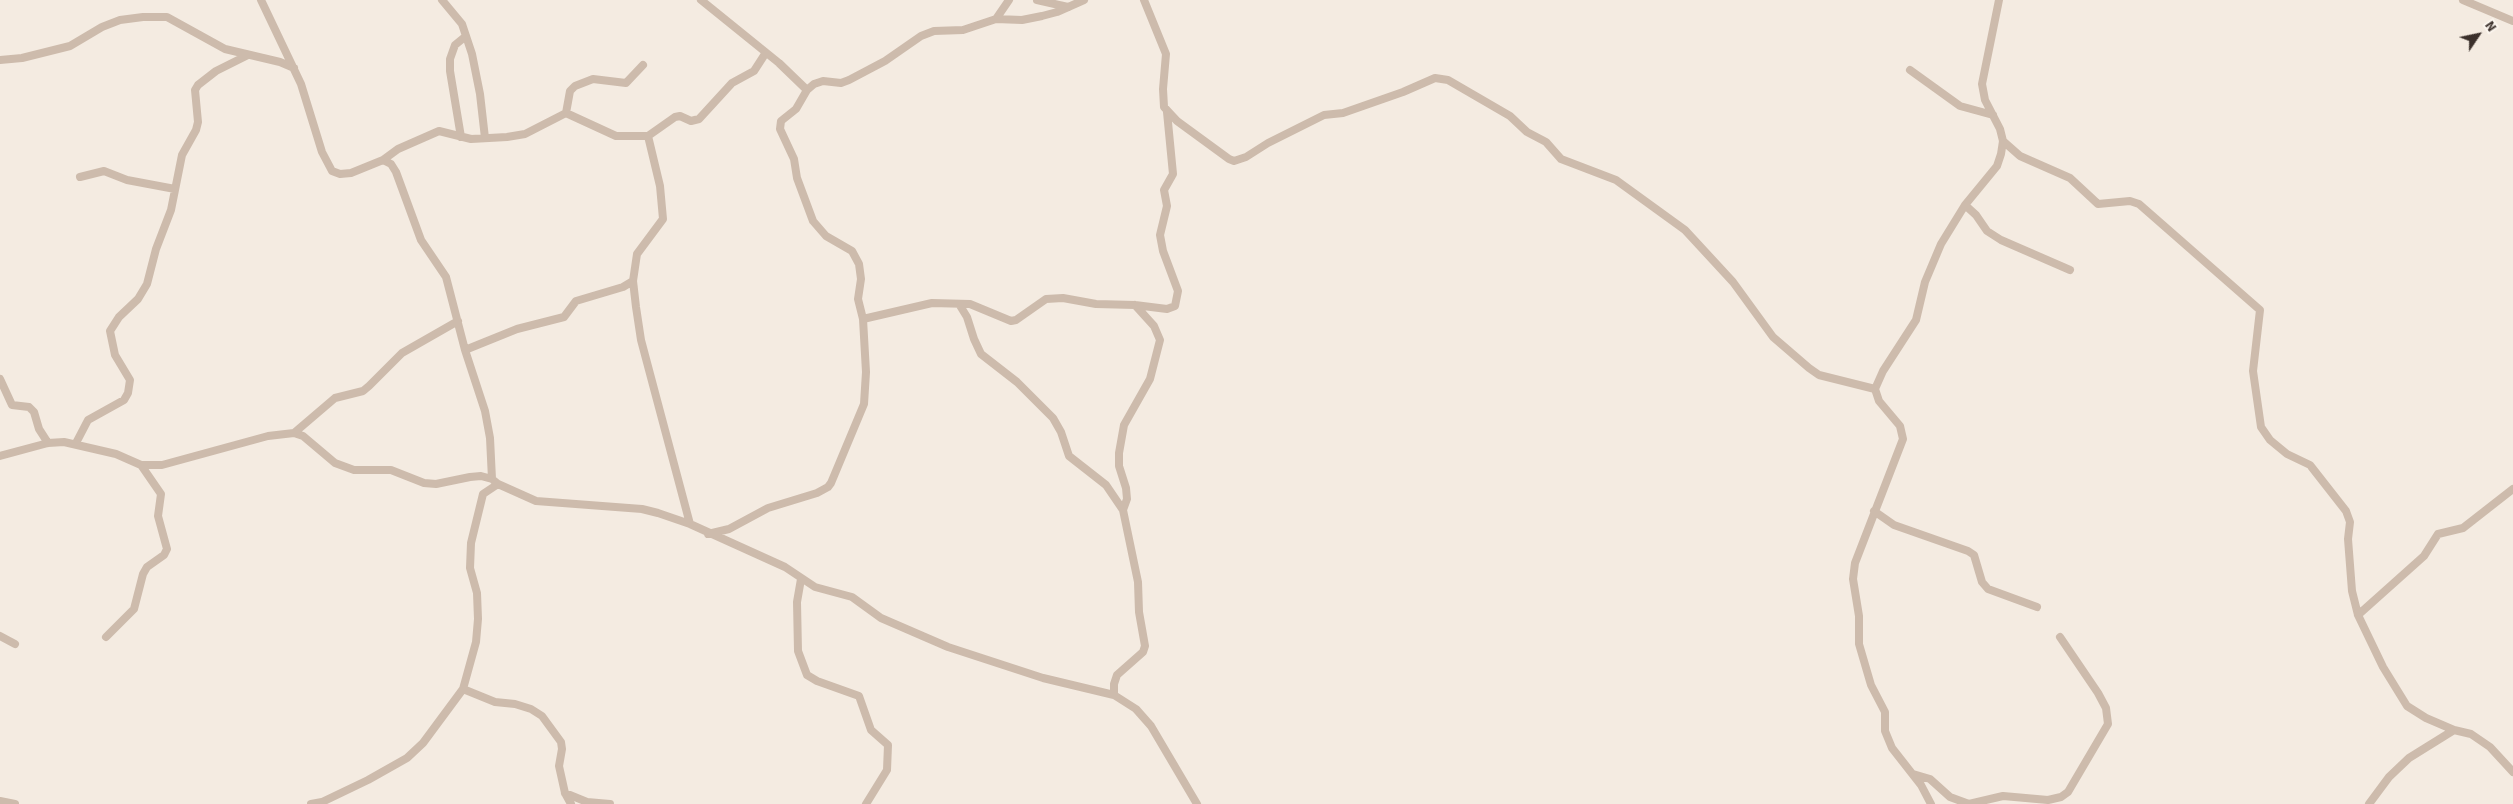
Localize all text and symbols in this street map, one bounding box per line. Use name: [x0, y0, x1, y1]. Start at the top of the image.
north arrow: [2453, 10, 2503, 60]
text: N: [2480, 17, 2501, 36]

